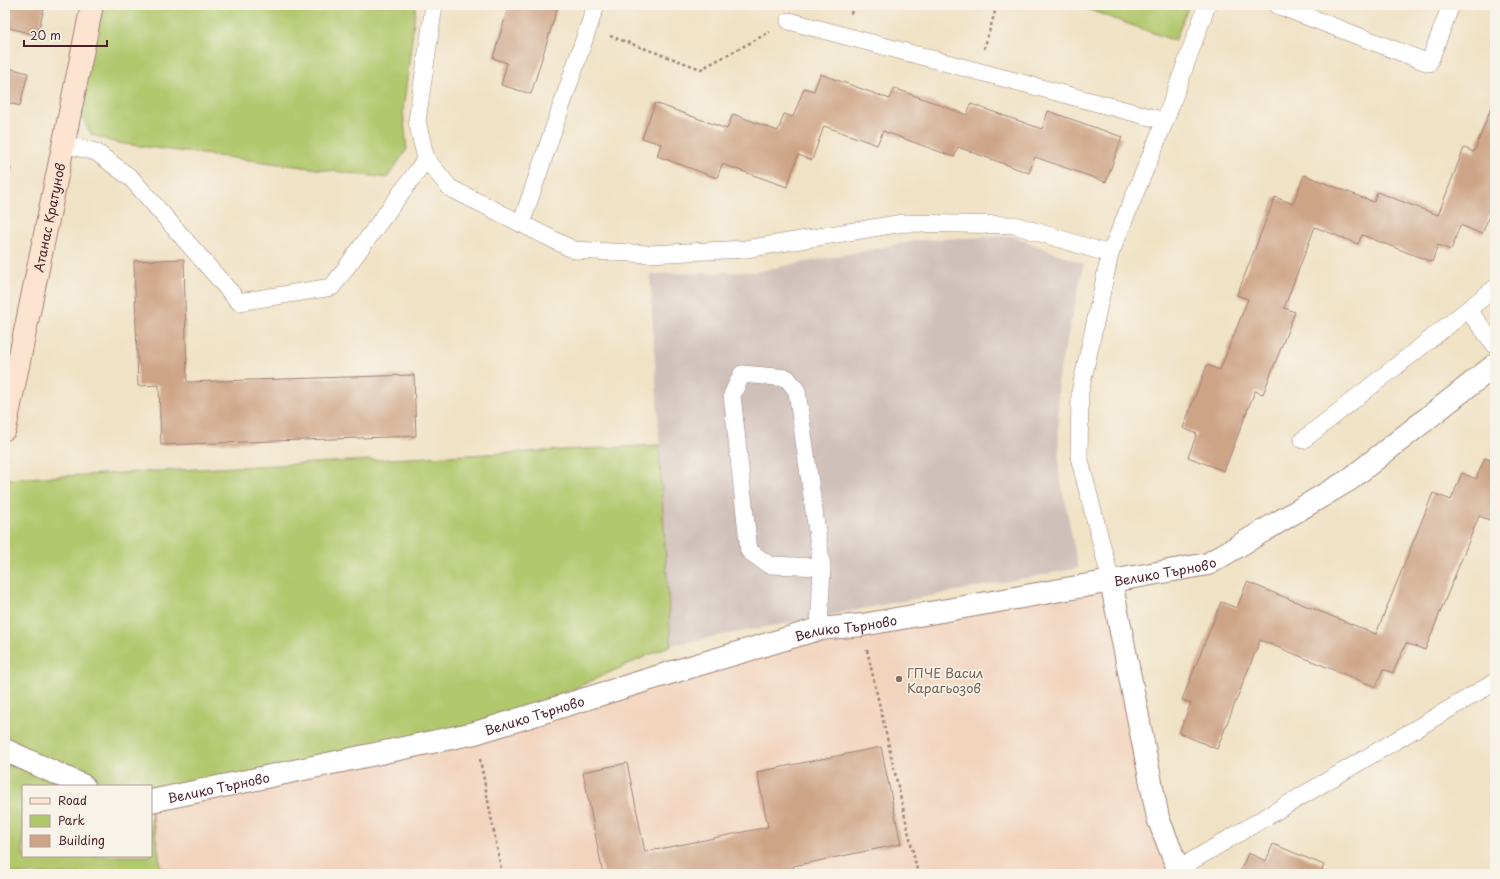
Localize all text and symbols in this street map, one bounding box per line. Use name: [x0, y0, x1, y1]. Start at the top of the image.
scale bar: [24, 22, 107, 48]
text: 20 m: [30, 26, 61, 44]
street label: Атанас Кратунов: [28, 161, 69, 274]
street label: Велико Търново: [1112, 552, 1220, 590]
street label: Велико Търново: [792, 610, 898, 645]
place label: ГПЧЕ Васил Карагьозов: [907, 663, 983, 697]
marker: ГПЧЕ Васил Карагьозов: [894, 674, 904, 684]
street label: Велико Търново: [482, 690, 586, 739]
street label: Велико Търново: [166, 767, 271, 807]
legend: [22, 785, 152, 857]
text: Road: [58, 791, 87, 809]
text: Park: [58, 811, 85, 829]
text: Building: [58, 831, 105, 849]

